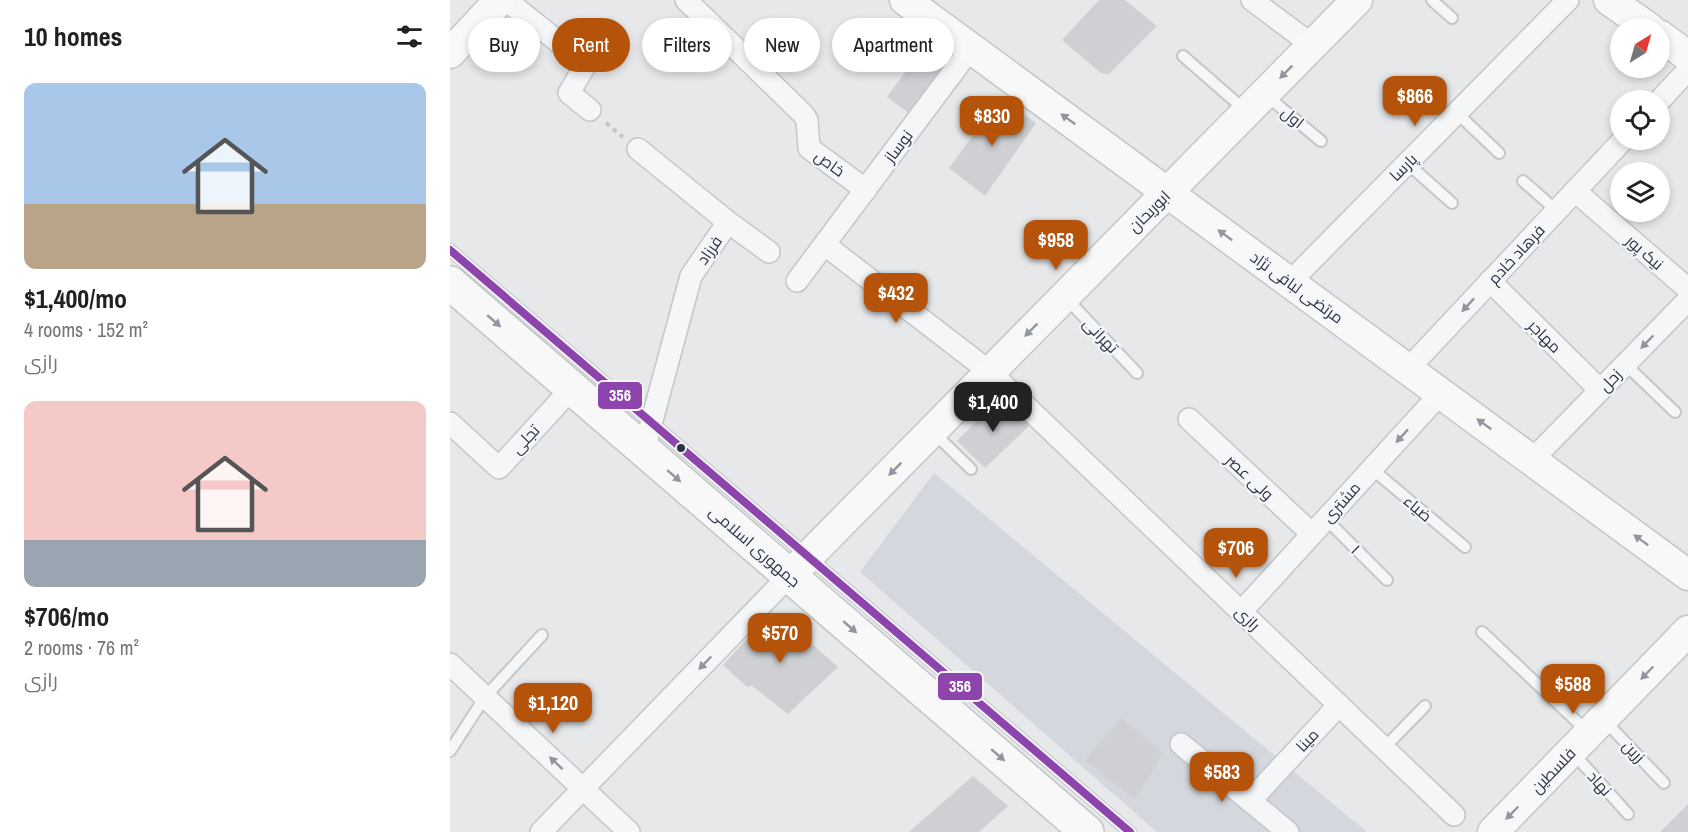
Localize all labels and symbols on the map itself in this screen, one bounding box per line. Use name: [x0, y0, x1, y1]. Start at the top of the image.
north arrow: [1610, 18, 1670, 78]
one-way arrow: [1280, 64, 1294, 78]
pin: $866: [1379, 76, 1451, 127]
pin: $830: [956, 96, 1028, 147]
street label: اول: [1277, 101, 1309, 133]
one-way arrow: [1060, 114, 1075, 126]
street label: نوساز: [878, 125, 918, 168]
street label: خاص: [810, 145, 850, 181]
street label: پارسا: [1384, 148, 1423, 187]
street label: ابوریحان: [1123, 185, 1175, 237]
street label: فرهاد خادم: [1482, 219, 1550, 290]
pin: $958: [1020, 220, 1092, 271]
one-way arrow: [1218, 229, 1233, 241]
street label: نیک پور: [1620, 229, 1669, 275]
street label: فرزاد: [691, 231, 727, 269]
street label: مرتضی لبافی نژاد: [1246, 246, 1348, 328]
pin: $432: [860, 273, 932, 324]
one-way arrow: [1462, 297, 1475, 312]
street label: تهرانی: [1078, 312, 1124, 358]
one-way arrow: [486, 314, 501, 327]
street label: مهاجر: [1523, 314, 1567, 358]
one-way arrow: [1025, 323, 1039, 337]
one-way arrow: [1640, 334, 1654, 349]
street label: زحل: [1594, 364, 1626, 396]
line badge: 356: [597, 381, 643, 410]
pin: $1,400: [944, 382, 1042, 433]
text: 356: [609, 384, 631, 406]
one-way arrow: [1476, 418, 1492, 431]
street label: تجلی: [506, 419, 545, 459]
one-way arrow: [1395, 429, 1409, 443]
unlabelled marker: [675, 442, 687, 454]
street label: ولی عصر: [1220, 448, 1279, 505]
one-way arrow: [888, 462, 902, 476]
one-way arrow: [666, 469, 681, 482]
street label: مشتری: [1317, 477, 1365, 527]
street label: ضیاء: [1399, 490, 1437, 526]
street label: جمهوری اسلامی: [705, 500, 805, 592]
pin: $706: [1200, 528, 1272, 579]
one-way arrow: [1633, 534, 1649, 546]
street label: ۱: [1346, 539, 1366, 559]
street label: رازی: [1231, 601, 1265, 635]
pin: $570: [744, 613, 816, 664]
one-way arrow: [842, 620, 857, 633]
one-way arrow: [699, 655, 713, 669]
pin: $588: [1537, 664, 1609, 715]
one-way arrow: [1641, 665, 1655, 679]
line badge: 356: [937, 672, 983, 701]
text: 356: [949, 675, 971, 697]
pin: $1,120: [504, 683, 602, 734]
street label: مینا: [1291, 724, 1323, 756]
street label: زرین: [1618, 735, 1650, 767]
street label: فلسطین: [1526, 742, 1580, 798]
one-way arrow: [990, 748, 1006, 761]
pin: $583: [1186, 752, 1258, 803]
one-way arrow: [549, 757, 563, 771]
street label: نهاد: [1583, 766, 1617, 800]
one-way arrow: [1505, 805, 1519, 820]

